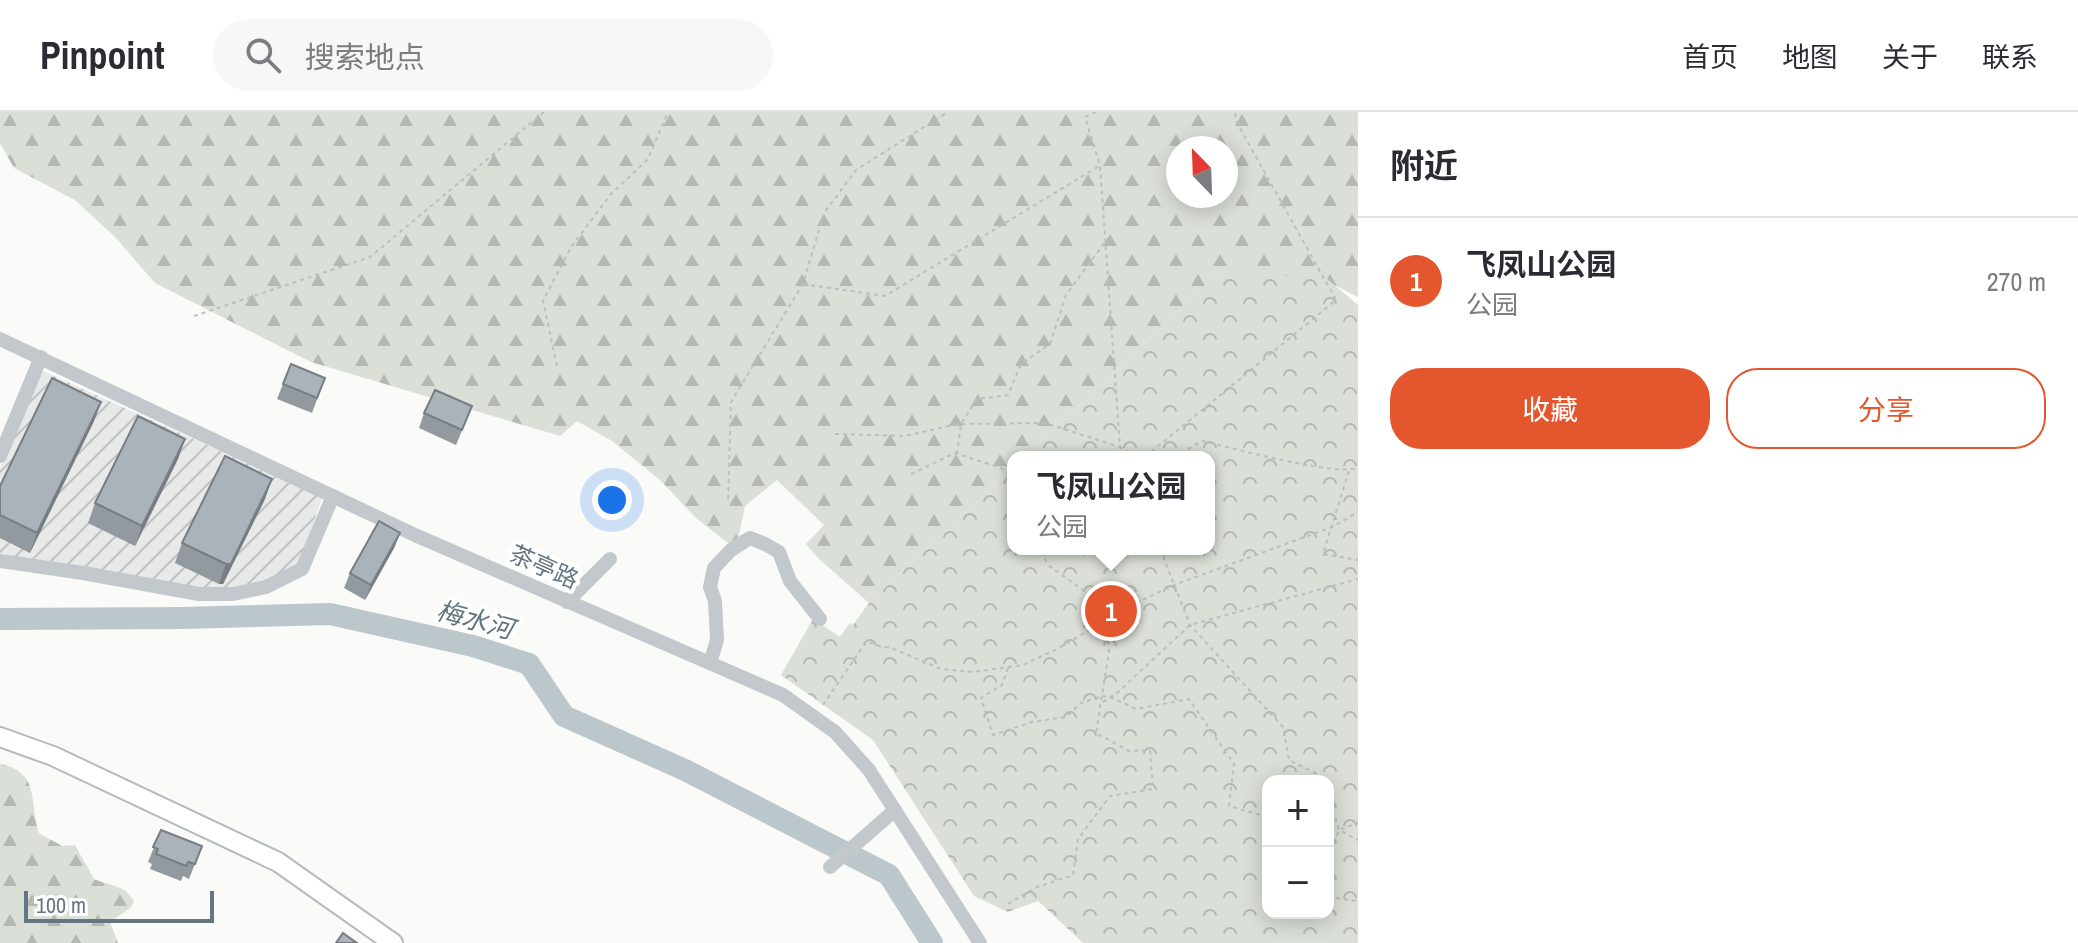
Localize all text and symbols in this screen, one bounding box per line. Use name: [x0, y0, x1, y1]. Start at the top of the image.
search box: [213, 19, 773, 91]
text: Pinpoint: [40, 30, 165, 81]
icon: search: [241, 33, 285, 77]
text: 搜索地点: [305, 37, 425, 77]
text: 首页: [1682, 38, 1738, 76]
text: 地图: [1782, 38, 1838, 76]
text: 关于: [1882, 38, 1938, 76]
text: 联系: [1982, 38, 2038, 76]
north arrow: [1166, 136, 1238, 208]
text: 附近: [1390, 143, 1458, 189]
text: 飞凤山公园: [1466, 244, 1616, 284]
text: 1: [1410, 264, 1422, 299]
text: 270 m: [1987, 264, 2046, 299]
text: 公园: [1466, 287, 1518, 322]
button: 收藏: [1390, 368, 1710, 449]
button: 分享: [1726, 368, 2046, 449]
popup: [1007, 451, 1215, 555]
text: 飞凤山公园: [1036, 466, 1186, 506]
your location: [592, 480, 632, 520]
text: 公园: [1036, 509, 1088, 544]
street label: 茶亭路: [505, 537, 584, 595]
pin: 1: [1085, 581, 1137, 641]
water label: 梅水河: [433, 593, 522, 648]
map controls: [1262, 775, 1334, 919]
button: +: [1262, 775, 1334, 847]
button: −: [1262, 847, 1334, 919]
scale bar: [24, 887, 214, 923]
text: 100 m: [36, 890, 86, 920]

